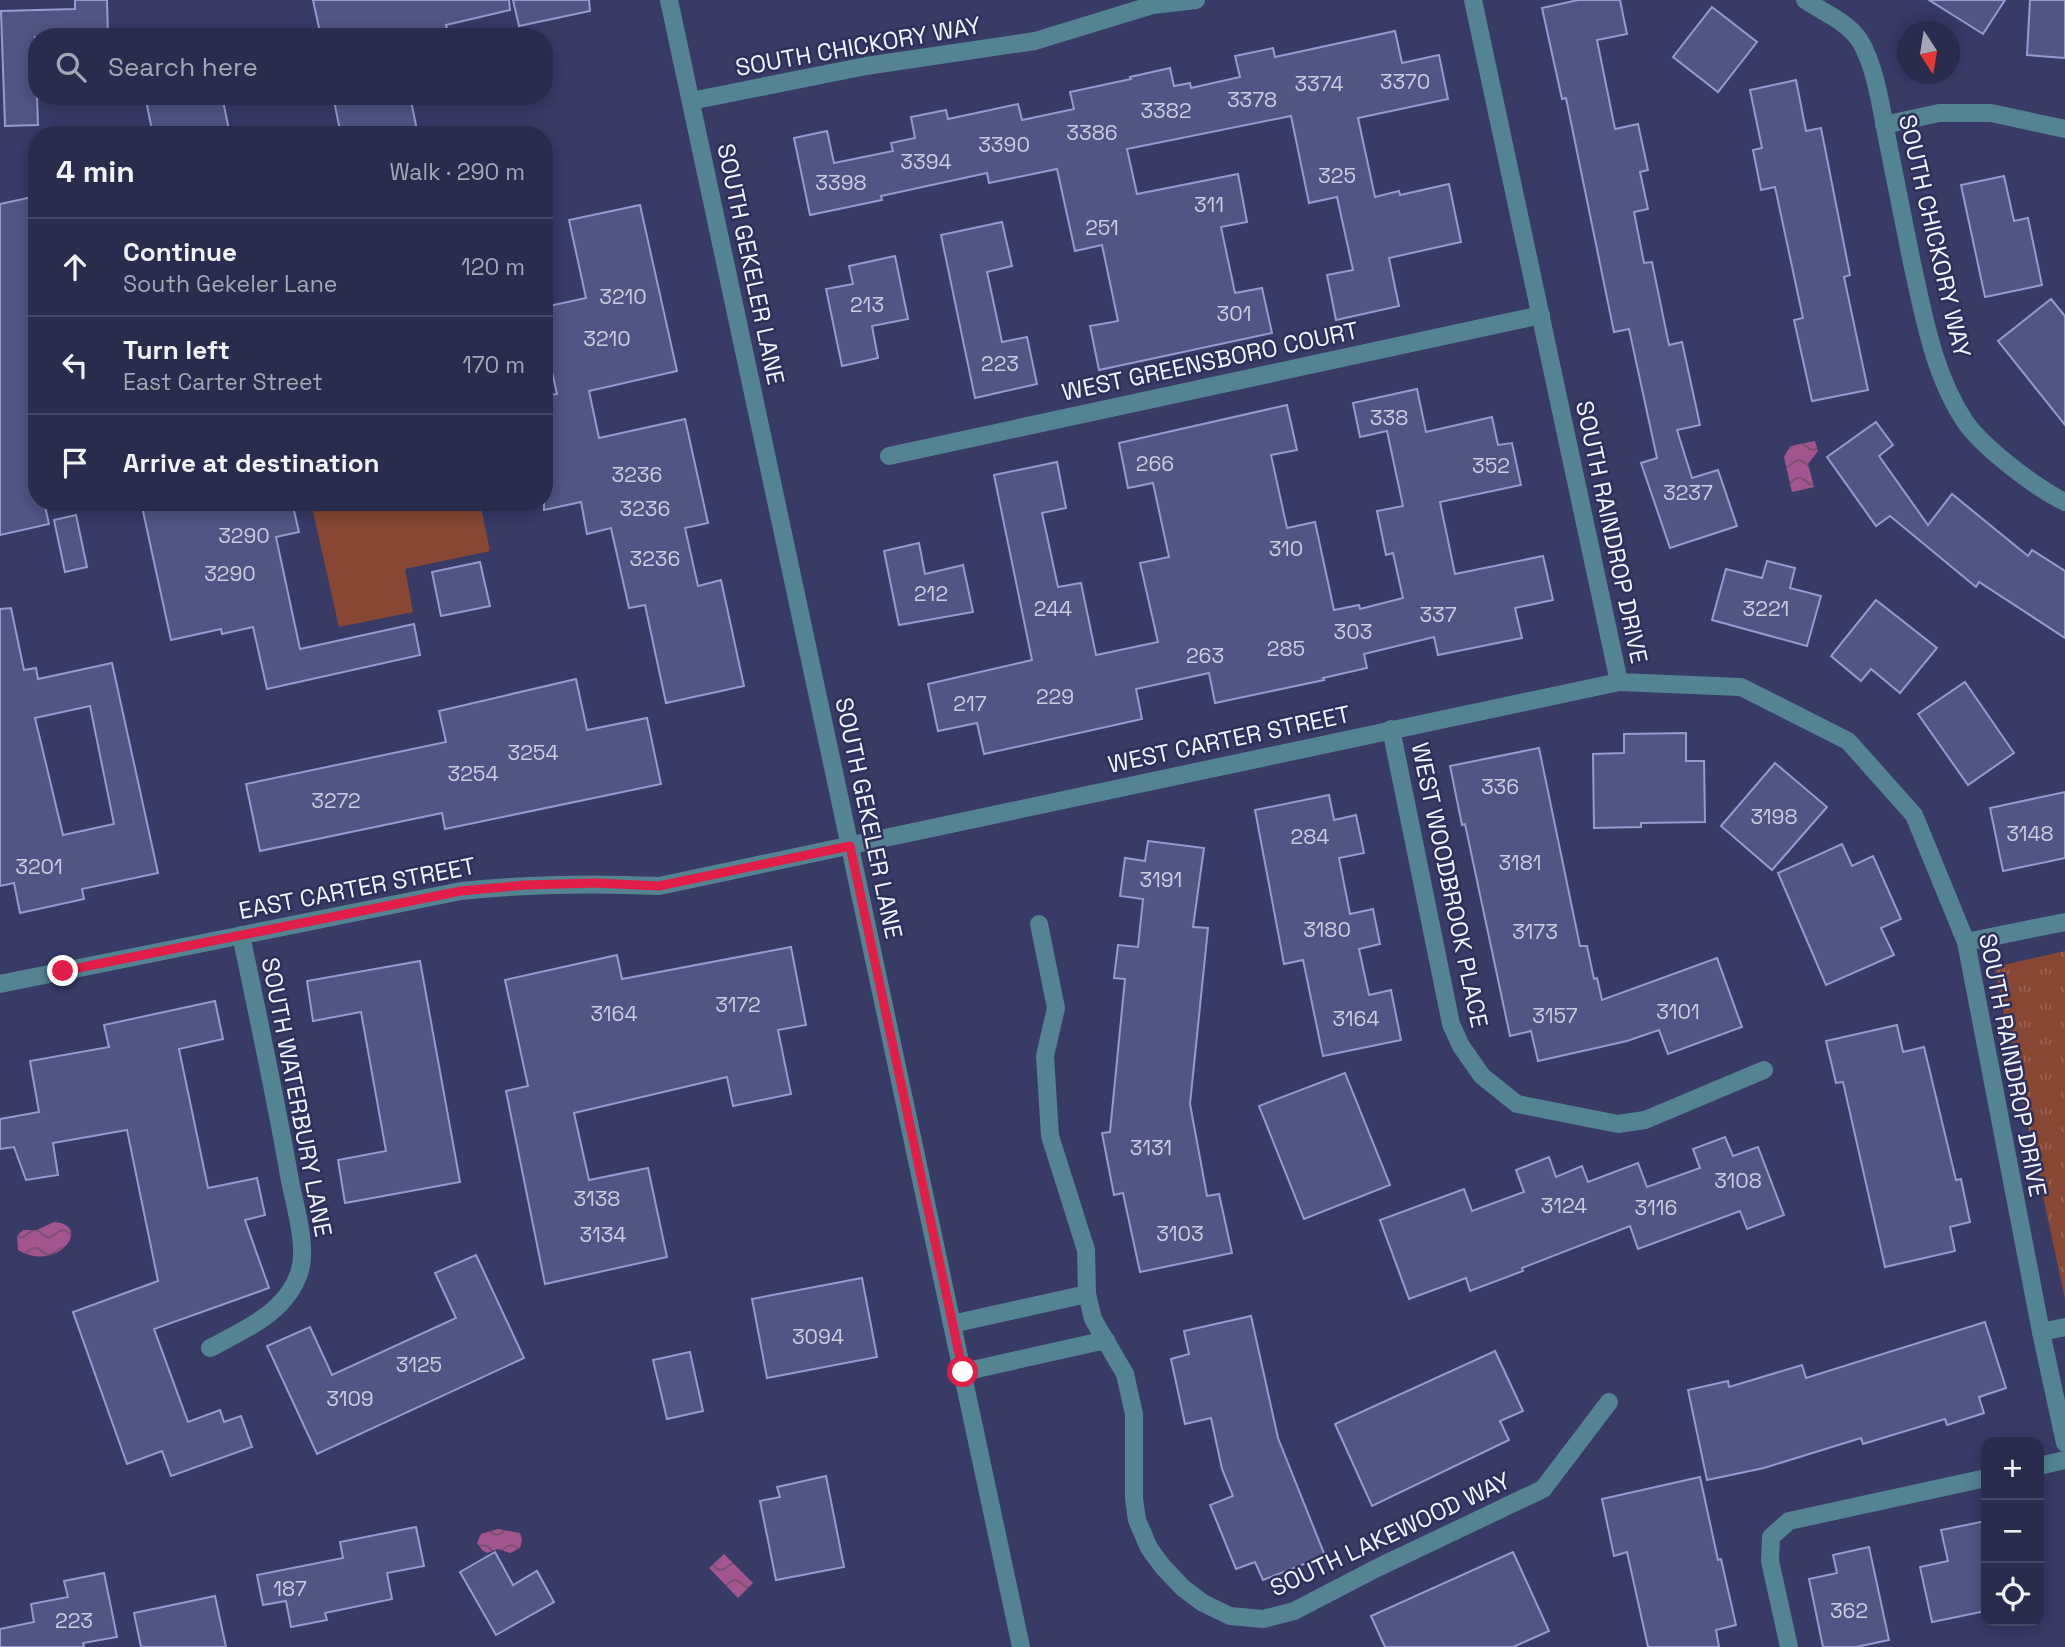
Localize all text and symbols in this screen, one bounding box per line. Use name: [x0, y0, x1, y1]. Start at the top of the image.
street label: SOUTH CHICKORY WAY: [733, 9, 983, 83]
north arrow: [1897, 21, 1960, 84]
search box: [28, 28, 553, 105]
icon: search: [52, 48, 90, 86]
text: Search here: [108, 50, 258, 84]
house number: 3370: [1380, 68, 1430, 95]
house number: 3374: [1294, 70, 1344, 97]
house number: 3378: [1227, 86, 1277, 113]
house number: 3382: [1140, 97, 1192, 124]
street label: SOUTH CHICKORY WAY: [1892, 111, 1978, 361]
house number: 3386: [1066, 119, 1118, 146]
house number: 3390: [978, 131, 1030, 158]
street label: SOUTH GEKELER LANE: [710, 141, 792, 387]
house number: 3394: [900, 148, 952, 175]
text: 4 min: [56, 152, 135, 191]
text: Walk · 290 m: [389, 157, 525, 187]
house number: 325: [1318, 162, 1356, 189]
house number: 3398: [815, 169, 867, 196]
house number: 311: [1194, 191, 1224, 218]
house number: 251: [1085, 214, 1119, 241]
text: Continue: [123, 235, 237, 269]
icon: ahead: [56, 248, 94, 286]
text: 120 m: [461, 252, 525, 282]
text: South Gekeler Lane: [123, 269, 338, 299]
house number: 3210: [599, 283, 647, 310]
house number: 213: [850, 291, 884, 318]
house number: 301: [1217, 300, 1251, 327]
street label: WEST GREENSBORO COURT: [1059, 314, 1361, 408]
house number: 3210: [583, 325, 631, 352]
text: Turn left: [123, 333, 230, 367]
icon: left: [56, 346, 94, 384]
text: 170 m: [462, 350, 525, 380]
house number: 223: [981, 350, 1019, 377]
text: East Carter Street: [123, 367, 323, 397]
street label: SOUTH RAINDROP DRIVE: [1569, 398, 1655, 666]
house number: 338: [1370, 404, 1408, 431]
icon: arrive: [56, 444, 94, 482]
text: Arrive at destination: [123, 446, 380, 480]
house number: 266: [1136, 450, 1174, 477]
house number: 352: [1472, 452, 1510, 479]
house number: 3236: [612, 461, 662, 488]
house number: 3237: [1663, 479, 1713, 506]
house number: 3236: [620, 495, 670, 522]
house number: 3290: [218, 522, 270, 549]
house number: 310: [1269, 535, 1303, 562]
house number: 3236: [630, 545, 680, 572]
house number: 3290: [204, 560, 256, 587]
house number: 212: [914, 580, 948, 607]
house number: 244: [1034, 595, 1072, 622]
house number: 3221: [1743, 595, 1789, 622]
house number: 337: [1419, 601, 1457, 628]
house number: 303: [1334, 618, 1372, 645]
house number: 285: [1267, 635, 1305, 662]
house number: 263: [1186, 642, 1224, 669]
house number: 229: [1036, 683, 1074, 710]
house number: 217: [953, 690, 987, 717]
street label: SOUTH GEKELER LANE: [828, 695, 910, 941]
street label: WEST CARTER STREET: [1105, 698, 1353, 780]
house number: 3254: [507, 739, 559, 766]
street label: WEST WOODBROOK PLACE: [1405, 739, 1495, 1031]
house number: 3254: [447, 760, 499, 787]
house number: 336: [1481, 773, 1519, 800]
house number: 3272: [311, 787, 361, 814]
house number: 3198: [1750, 803, 1798, 830]
house number: 3148: [2006, 820, 2054, 847]
house number: 284: [1291, 823, 1329, 850]
house number: 3181: [1498, 849, 1542, 876]
street label: EAST CARTER STREET: [236, 850, 478, 926]
house number: 3201: [15, 853, 63, 880]
house number: 3191: [1140, 866, 1182, 893]
house number: 3180: [1303, 916, 1351, 943]
house number: 3173: [1512, 918, 1558, 945]
street label: SOUTH RAINDROP DRIVE: [1972, 931, 2054, 1199]
route end: [47, 955, 78, 986]
street label: SOUTH WATERBURY LANE: [255, 955, 339, 1239]
house number: 3172: [715, 991, 761, 1018]
house number: 3101: [1656, 998, 1700, 1025]
house number: 3164: [590, 1000, 638, 1027]
house number: 3157: [1532, 1002, 1578, 1029]
house number: 3164: [1332, 1005, 1380, 1032]
house number: 3131: [1130, 1134, 1172, 1161]
house number: 3108: [1714, 1167, 1762, 1194]
house number: 3138: [574, 1185, 620, 1212]
house number: 3124: [1541, 1192, 1587, 1219]
house number: 3116: [1635, 1194, 1677, 1221]
house number: 3103: [1156, 1220, 1204, 1247]
house number: 3134: [580, 1221, 626, 1248]
house number: 3094: [792, 1323, 844, 1350]
house number: 3125: [396, 1351, 442, 1378]
route start: [947, 1356, 978, 1387]
house number: 3109: [326, 1385, 374, 1412]
map controls: [1981, 1437, 2044, 1626]
button: +: [1981, 1437, 2044, 1500]
street label: SOUTH LAKEWOOD WAY: [1265, 1465, 1515, 1603]
button: −: [1981, 1500, 2044, 1563]
button: locate: [1981, 1563, 2044, 1626]
house number: 187: [273, 1575, 307, 1602]
house number: 362: [1830, 1597, 1868, 1624]
house number: 223: [55, 1607, 93, 1634]

